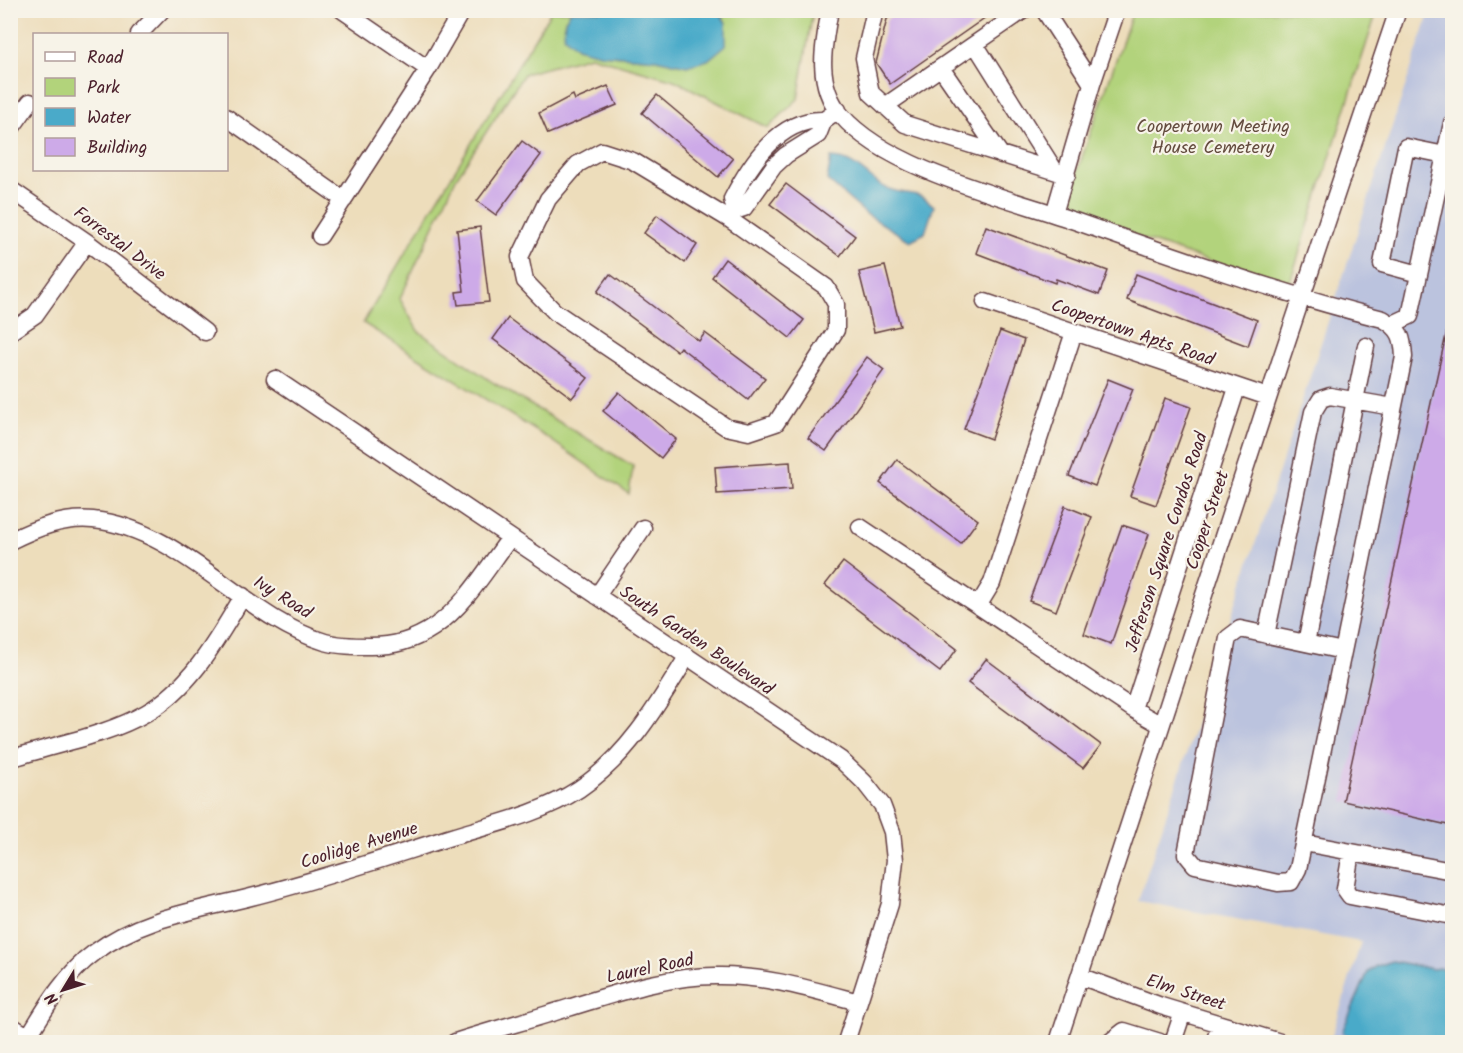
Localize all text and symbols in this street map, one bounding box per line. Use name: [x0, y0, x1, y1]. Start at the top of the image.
legend: [33, 33, 228, 171]
text: Road: [87, 44, 124, 73]
text: Park: [87, 74, 120, 103]
text: Water: [87, 104, 132, 133]
park label: Coopertown Meeting House Cemetery: [1136, 113, 1290, 163]
text: Building: [87, 134, 147, 163]
street label: Forrestal Drive: [67, 200, 172, 289]
street label: Coopertown Apts Road: [1047, 292, 1219, 375]
street label: Jefferson Square Condos Road: [1118, 428, 1217, 656]
street label: Cooper Street: [1179, 466, 1238, 574]
street label: Ivy Road: [247, 569, 318, 628]
street label: South Garden Boulevard: [613, 579, 780, 705]
street label: Coolidge Avenue: [297, 815, 422, 878]
street label: Laurel Road: [604, 946, 698, 993]
north arrow: [33, 960, 93, 1020]
street label: Elm Street: [1142, 967, 1230, 1020]
text: N: [39, 987, 65, 1010]

